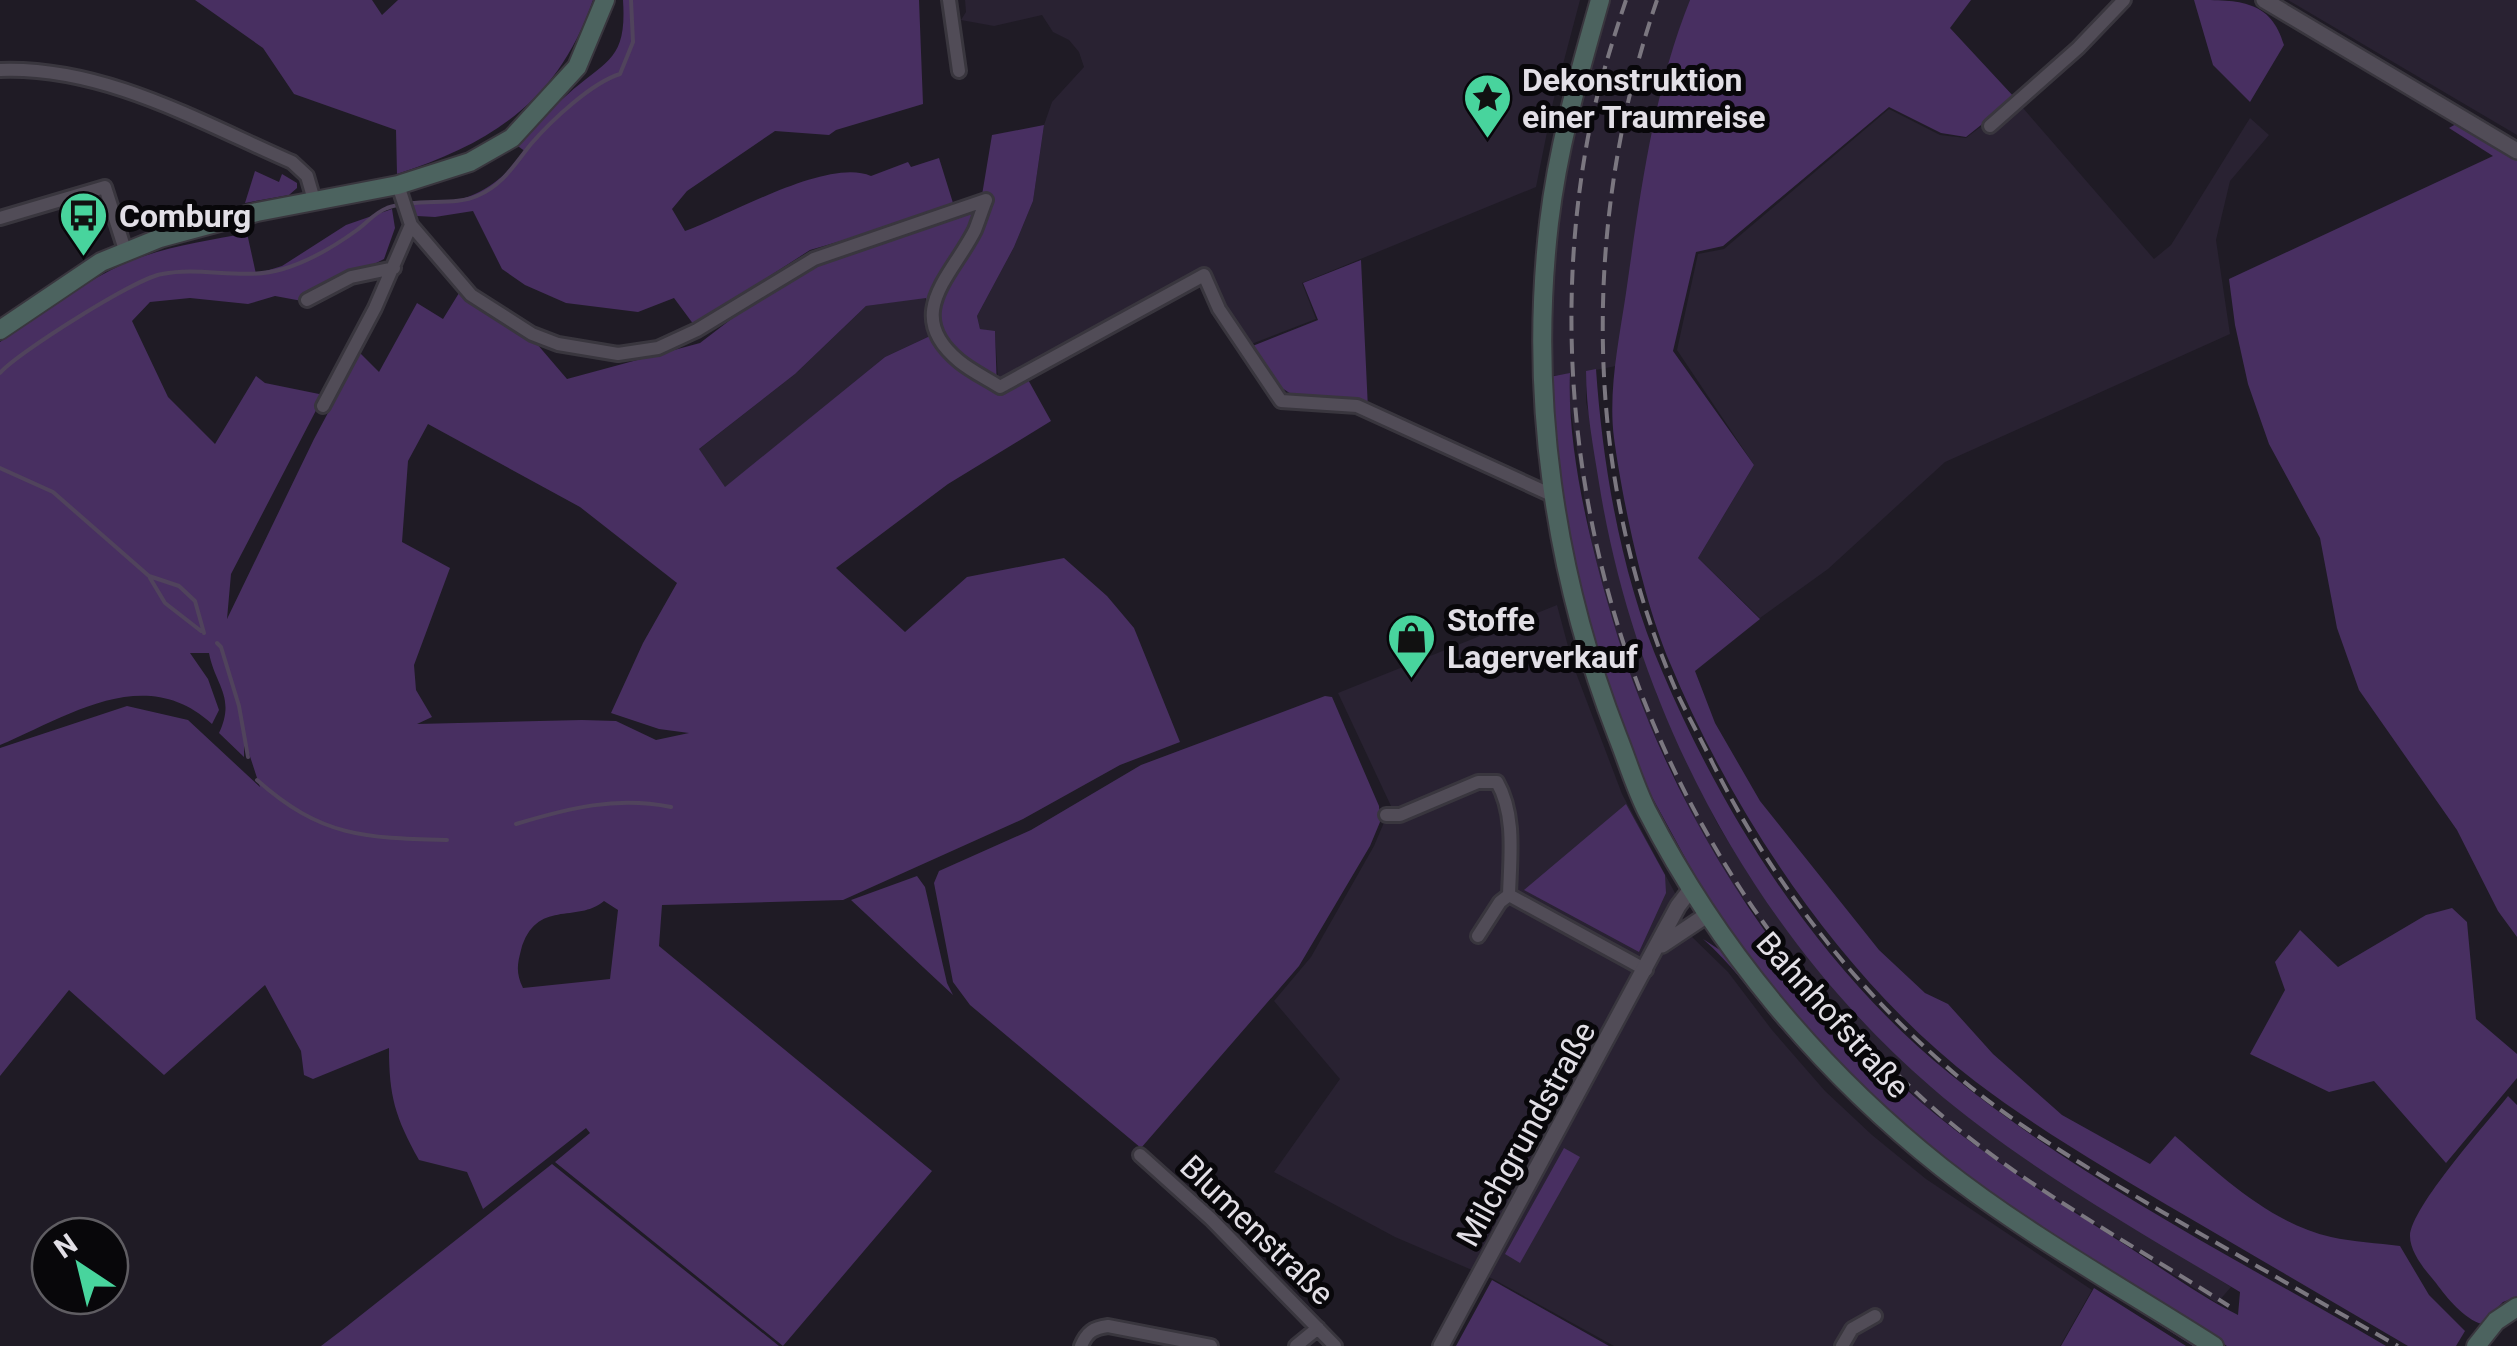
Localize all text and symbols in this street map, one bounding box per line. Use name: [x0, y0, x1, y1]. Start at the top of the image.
place label: Dekonstruktion einer Traumreise: [1522, 61, 1765, 136]
place icon: Dekonstruktion einer Traumreise: [1461, 72, 1513, 140]
bus stop icon: Comburg: [58, 190, 110, 258]
place label: Comburg: [119, 197, 251, 235]
place label: Stoffe Lagerverkauf: [1447, 601, 1638, 676]
shop icon: Stoffe Lagerverkauf: [1386, 612, 1438, 680]
street label: Bahnhofstraße: [1749, 924, 1917, 1106]
street label: Milchgrundstraße: [1449, 1015, 1603, 1253]
street label: Blumenstraße: [1172, 1147, 1342, 1313]
north arrow: [30, 1216, 130, 1316]
text: N: [48, 1227, 84, 1265]

